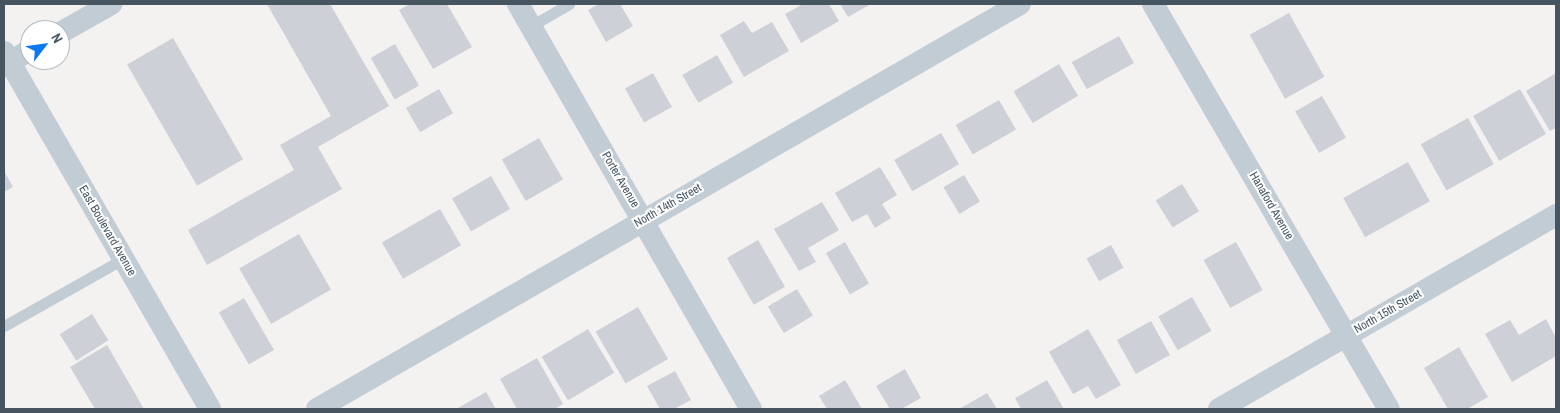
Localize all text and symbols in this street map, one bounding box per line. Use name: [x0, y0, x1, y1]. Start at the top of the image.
north arrow: [20, 20, 70, 70]
text: N: [47, 30, 67, 46]
street label: Porter Avenue: [598, 149, 642, 211]
street label: Hanaford Avenue: [1246, 169, 1296, 243]
street label: North 14th Street: [632, 181, 704, 231]
street label: East Boulevard Avenue: [75, 183, 139, 279]
street label: North 15th Street: [1352, 287, 1424, 337]

